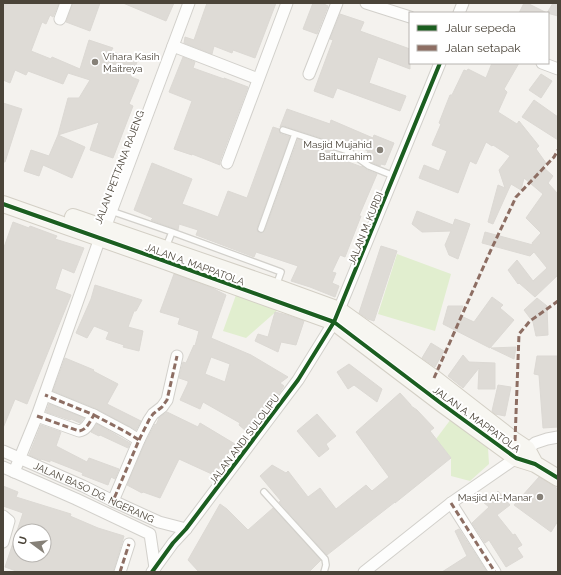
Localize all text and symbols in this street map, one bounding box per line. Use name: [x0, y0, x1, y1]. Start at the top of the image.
legend: [409, 12, 549, 64]
text: Jalur sepeda: [445, 21, 516, 35]
text: Jalan setapak: [445, 41, 521, 55]
place label: Vihara Kasih Maitreya: [103, 51, 160, 74]
marker: Vihara Kasih Maitreya: [90, 57, 100, 67]
street label: JALAN PETTANA RAJENG: [93, 109, 146, 225]
place label: Masjid Mujahid Baiturrahim: [303, 139, 372, 162]
marker: Masjid Mujahid Baiturrahim: [375, 145, 385, 155]
street label: JALAN M. KURDI: [346, 190, 385, 266]
street label: JALAN A. MAPPATOLA: [144, 241, 246, 288]
street label: JALAN A. MAPPATOLA: [431, 384, 522, 455]
street label: JALAN ANDI SULOLIPU: [207, 392, 282, 486]
street label: JALAN BASO DG. NGERANG: [32, 460, 156, 525]
place label: Masjid Al-Manar: [458, 492, 532, 503]
marker: Masjid Al-Manar: [535, 492, 545, 502]
north arrow: [12, 523, 52, 563]
text: U: [15, 535, 30, 546]

